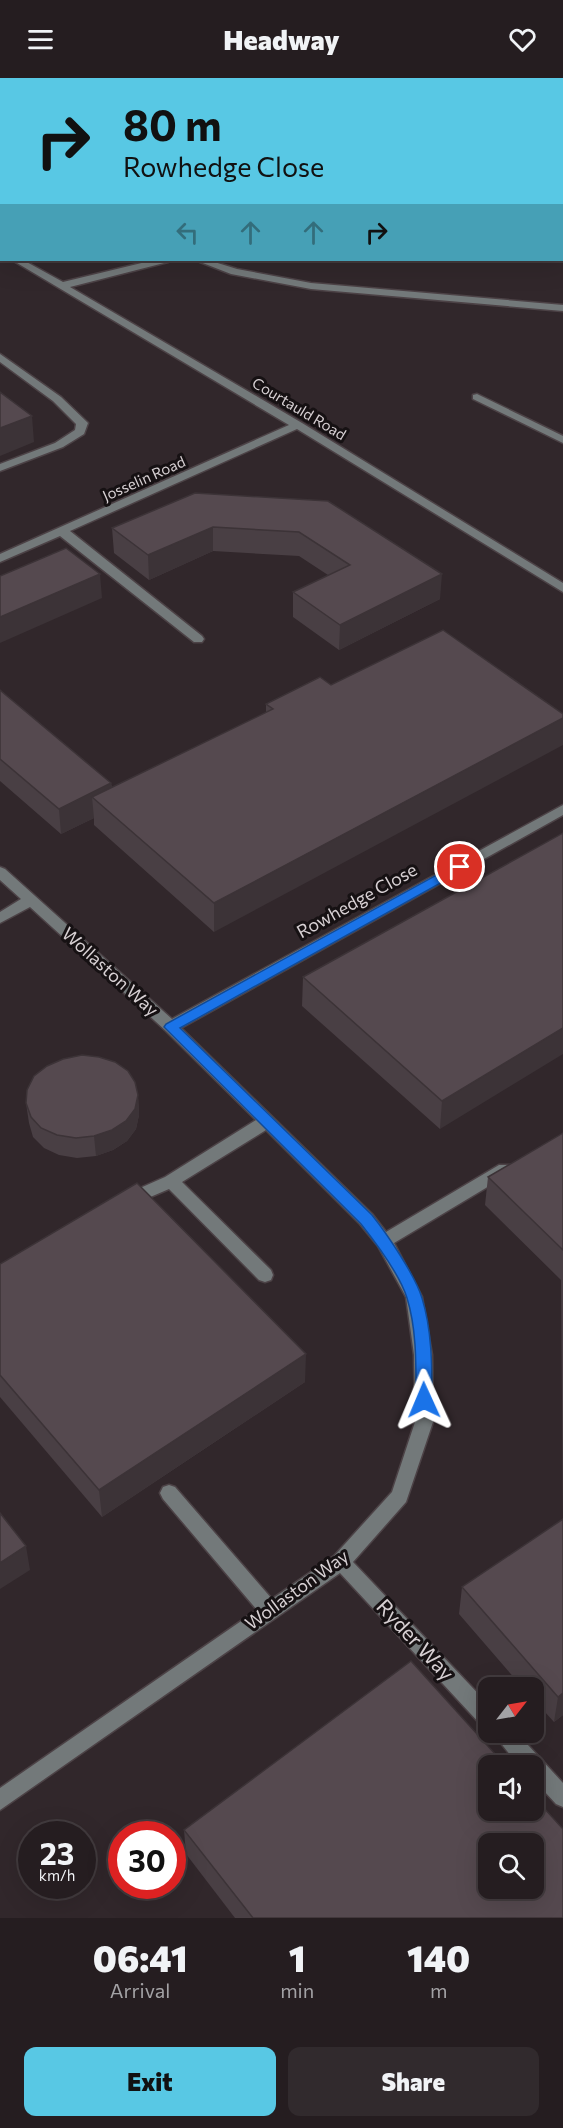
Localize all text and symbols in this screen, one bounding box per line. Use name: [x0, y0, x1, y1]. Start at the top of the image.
icon: menu: [24, 23, 57, 56]
text: Headway: [223, 23, 340, 56]
icon: heart: [506, 23, 539, 56]
text: 80 m: [123, 98, 222, 150]
icon: right: [24, 102, 102, 180]
text: Rowhedge Close: [123, 150, 324, 183]
icon: left: [171, 216, 204, 249]
icon: ahead: [234, 216, 267, 249]
icon: ahead: [297, 216, 330, 249]
icon: right: [360, 216, 393, 249]
street label: Courtauld Road: [249, 373, 350, 443]
street label: Josselin Road: [99, 452, 188, 504]
pin: [434, 841, 485, 892]
icon: arrive: [443, 850, 476, 883]
street label: Rowhedge Close: [292, 858, 421, 942]
street label: Wollaston Way: [58, 922, 163, 1020]
position arrow: [392, 1368, 456, 1432]
street label: Wollaston Way: [240, 1544, 352, 1634]
street label: Ryder Way: [372, 1593, 460, 1685]
north arrow: [478, 1677, 544, 1743]
map controls: [478, 1677, 544, 1899]
button: sound: [478, 1755, 544, 1821]
speed limit sign: 30: [108, 1821, 186, 1899]
button: search: [478, 1833, 544, 1899]
text: 23: [40, 1834, 74, 1871]
text: km/h: [39, 1866, 75, 1884]
text: 06:41: [93, 1935, 187, 1979]
text: 1: [289, 1935, 306, 1979]
text: 140: [407, 1935, 470, 1979]
text: Arrival: [110, 1978, 170, 2002]
text: min: [280, 1978, 314, 2002]
text: m: [430, 1978, 447, 2002]
button: Exit: [24, 2047, 276, 2116]
button: Share: [288, 2047, 539, 2116]

